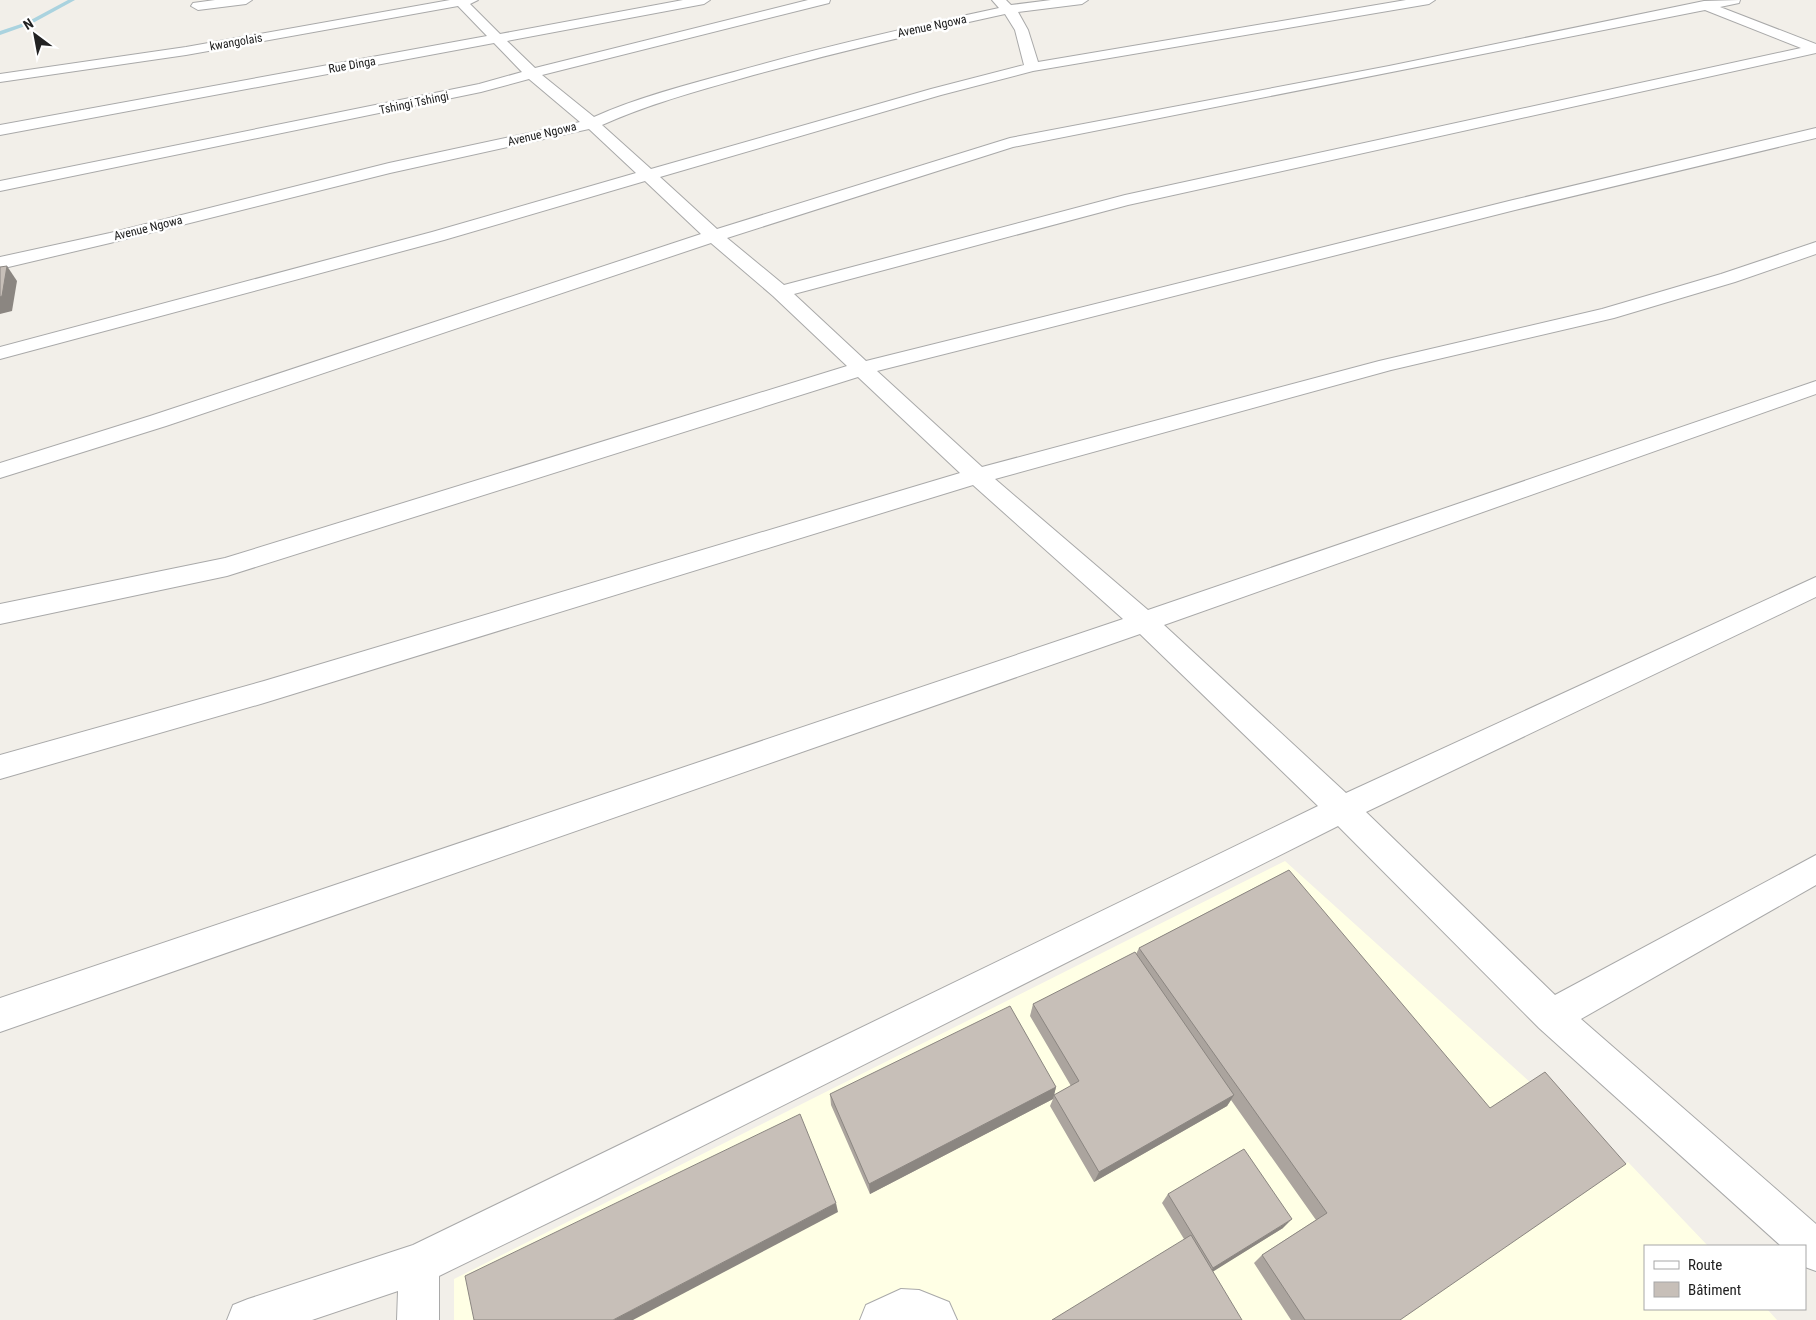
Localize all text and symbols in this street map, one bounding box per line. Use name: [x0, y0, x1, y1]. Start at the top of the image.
north arrow: [10, 10, 60, 60]
street label: Avenue Ngowa: [896, 12, 968, 40]
text: N: [20, 15, 36, 33]
street label: kwangolais: [208, 30, 264, 54]
street label: Rue Dinga: [327, 54, 377, 76]
street label: Tshingi Tshingi: [378, 89, 450, 117]
street label: Avenue Ngowa: [506, 119, 578, 149]
street label: Avenue Ngowa: [112, 213, 184, 243]
legend: [1644, 1245, 1806, 1310]
text: Route: [1688, 1256, 1722, 1274]
text: Bâtiment: [1688, 1281, 1741, 1299]

